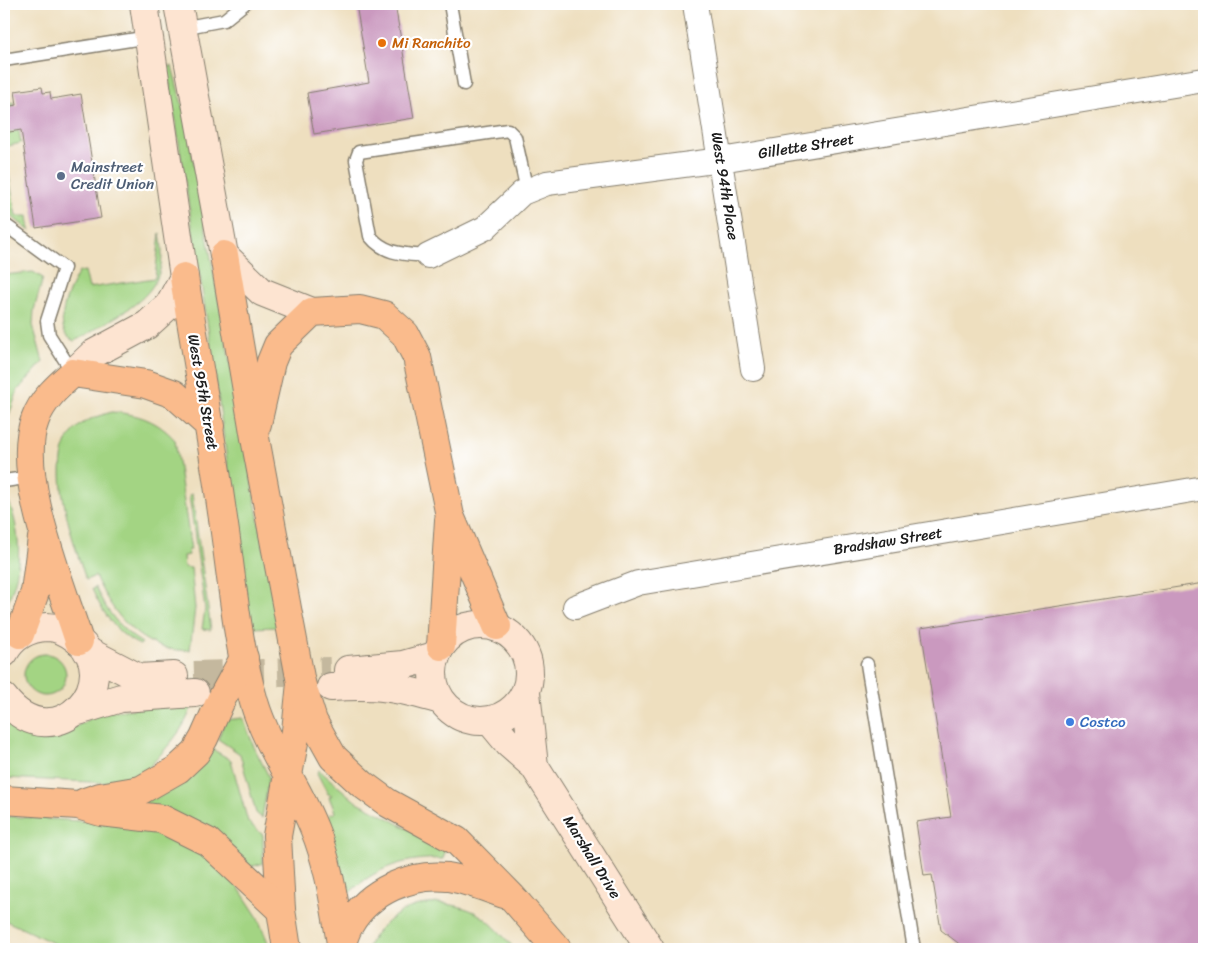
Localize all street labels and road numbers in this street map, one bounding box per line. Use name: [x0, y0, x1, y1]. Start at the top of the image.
street label: Gillette Street: [756, 126, 856, 166]
street label: West 94th Place: [704, 130, 746, 242]
street label: West 95th Street: [180, 332, 226, 452]
street label: Bradshaw Street: [832, 519, 945, 562]
street label: Marshall Drive: [556, 810, 628, 904]

